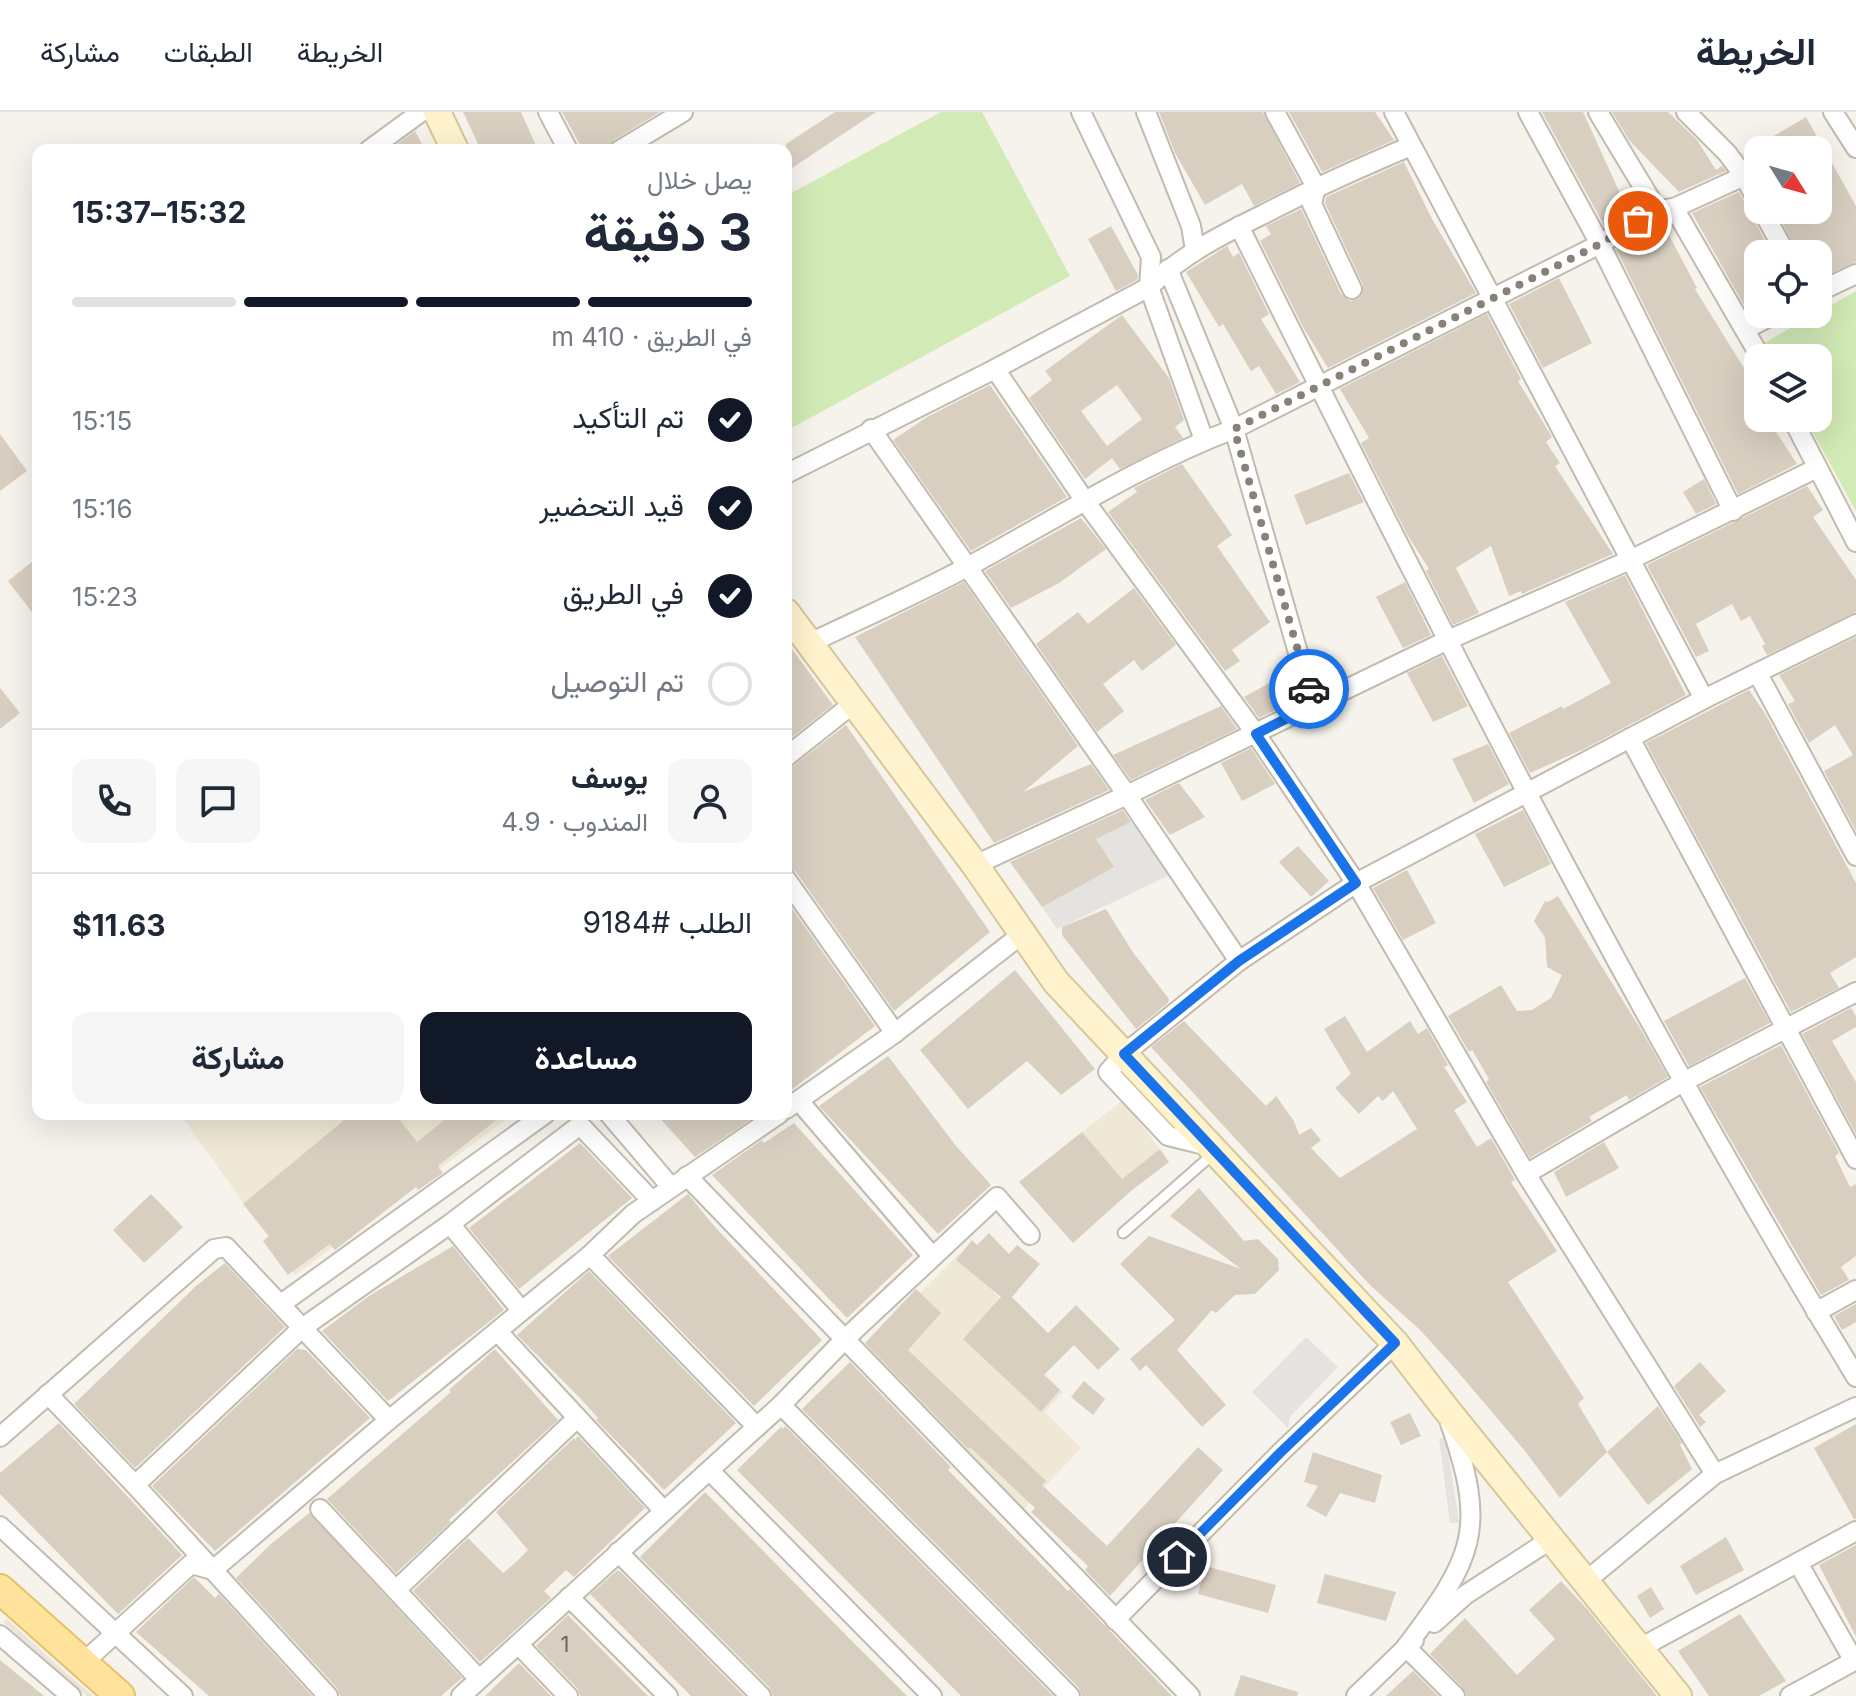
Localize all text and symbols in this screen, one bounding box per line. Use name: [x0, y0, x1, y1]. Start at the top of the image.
text: الخريطة: [1696, 28, 1816, 74]
text: مشاركة: [40, 35, 120, 69]
text: الطبقات: [164, 35, 253, 69]
text: الخريطة: [297, 35, 383, 69]
north arrow: [1744, 136, 1832, 224]
map controls: [1744, 136, 1832, 432]
text: يصل خلال: [647, 164, 752, 195]
pin: [1604, 187, 1672, 255]
text: 15:32–15:37: [72, 194, 246, 230]
icon: bag: [1616, 199, 1660, 243]
text: 3 دقيقة: [583, 201, 752, 264]
button: locate: [1744, 240, 1832, 328]
text: في الطريق · 410 m: [551, 321, 752, 352]
button: layers: [1744, 344, 1832, 432]
icon: check: [708, 398, 752, 442]
text: تم التأكيد: [572, 399, 684, 435]
text: 15:15: [72, 405, 132, 436]
icon: check: [708, 486, 752, 530]
text: قيد التحضير: [539, 487, 684, 523]
text: 15:16: [72, 493, 133, 524]
icon: check: [708, 574, 752, 618]
text: في الطريق: [562, 575, 684, 611]
text: 15:23: [72, 581, 138, 612]
courier: [1269, 649, 1349, 729]
text: تم التوصيل: [551, 663, 684, 699]
icon: car: [1287, 667, 1331, 711]
button: phone: [72, 759, 156, 843]
button: chat: [176, 759, 260, 843]
text: يوسف: [571, 759, 648, 795]
button: person: [668, 759, 752, 843]
text: المندوب · 4.9: [501, 806, 648, 837]
text: الطلب #9184: [583, 904, 752, 940]
text: $11.63: [72, 907, 166, 943]
button: مشاركة: [72, 1012, 404, 1104]
button: مساعدة: [420, 1012, 752, 1104]
pin: [1143, 1523, 1211, 1591]
icon: home: [1155, 1535, 1199, 1579]
house number: 1: [561, 1631, 569, 1657]

